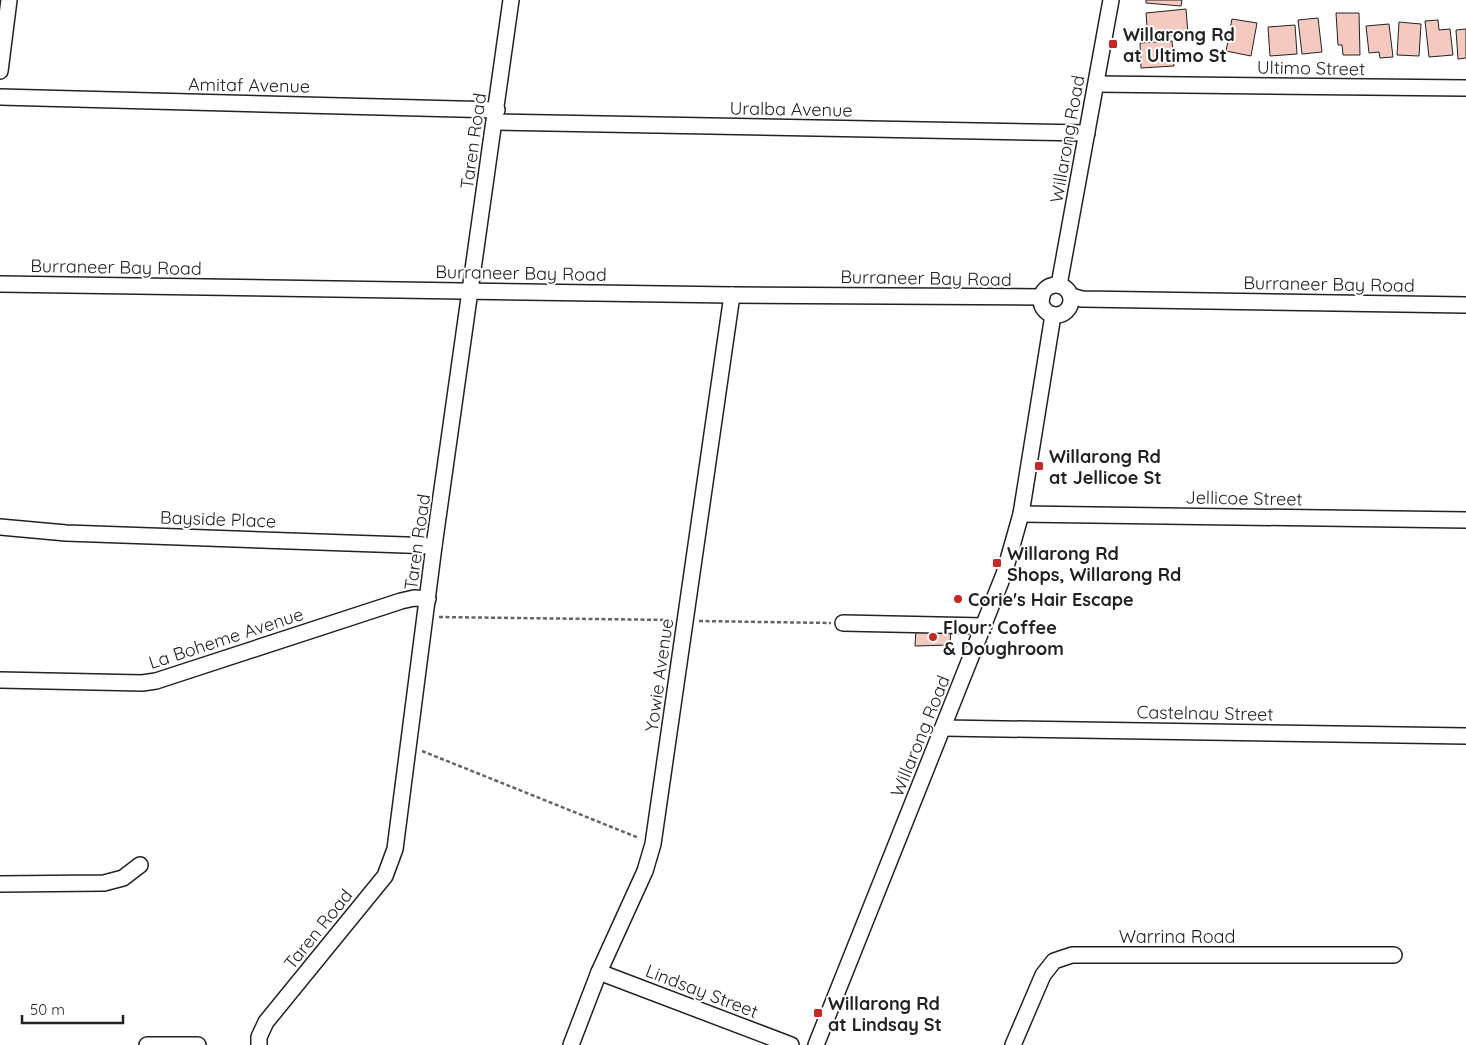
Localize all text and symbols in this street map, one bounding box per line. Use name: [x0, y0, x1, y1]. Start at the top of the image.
place label: Willarong Rd at Ultimo St: [1123, 23, 1235, 67]
marker: Willarong Rd at Ultimo St: [1107, 38, 1119, 50]
street label: Ultimo Street: [1257, 56, 1365, 80]
street label: Amitaf Avenue: [188, 72, 310, 98]
street label: Willarong Road: [1044, 73, 1090, 205]
street label: Taren Road: [455, 92, 491, 190]
street label: Uralba Avenue: [729, 96, 853, 122]
street label: Burraneer Bay Road: [30, 254, 202, 280]
street label: Burraneer Bay Road: [435, 260, 607, 286]
street label: Burraneer Bay Road: [840, 265, 1012, 291]
street label: Burraneer Bay Road: [1243, 271, 1415, 297]
place label: Willarong Rd at Jellicoe St: [1049, 445, 1162, 489]
marker: Willarong Rd at Jellicoe St: [1033, 460, 1045, 472]
street label: Jellicoe Street: [1185, 485, 1303, 511]
street label: Taren Road: [399, 493, 435, 591]
street label: Bayside Place: [160, 505, 276, 533]
place label: Willarong Rd Shops, Willarong Rd: [1007, 542, 1181, 586]
marker: Willarong Rd Shops, Willarong Rd: [991, 557, 1003, 569]
place label: Corie's Hair Escape: [968, 588, 1134, 611]
marker: Corie's Hair Escape: [952, 593, 964, 605]
street label: La Boheme Avenue: [146, 602, 306, 674]
place label: Flour: Coffee & Doughroom: [943, 616, 1064, 660]
street label: Yowie Avenue: [640, 617, 678, 733]
marker: Flour: Coffee & Doughroom: [927, 631, 939, 643]
street label: Willarong Road: [885, 672, 955, 800]
street label: Castelnau Street: [1136, 700, 1274, 726]
street label: Taren Road: [279, 884, 357, 974]
street label: Warrina Road: [1119, 925, 1235, 948]
street label: Lindsay Street: [643, 959, 761, 1023]
scale bar: [22, 992, 124, 1024]
place label: Willarong Rd at Lindsay St: [828, 992, 942, 1036]
text: 50 m: [30, 1000, 65, 1019]
marker: Willarong Rd at Lindsay St: [812, 1007, 824, 1019]

